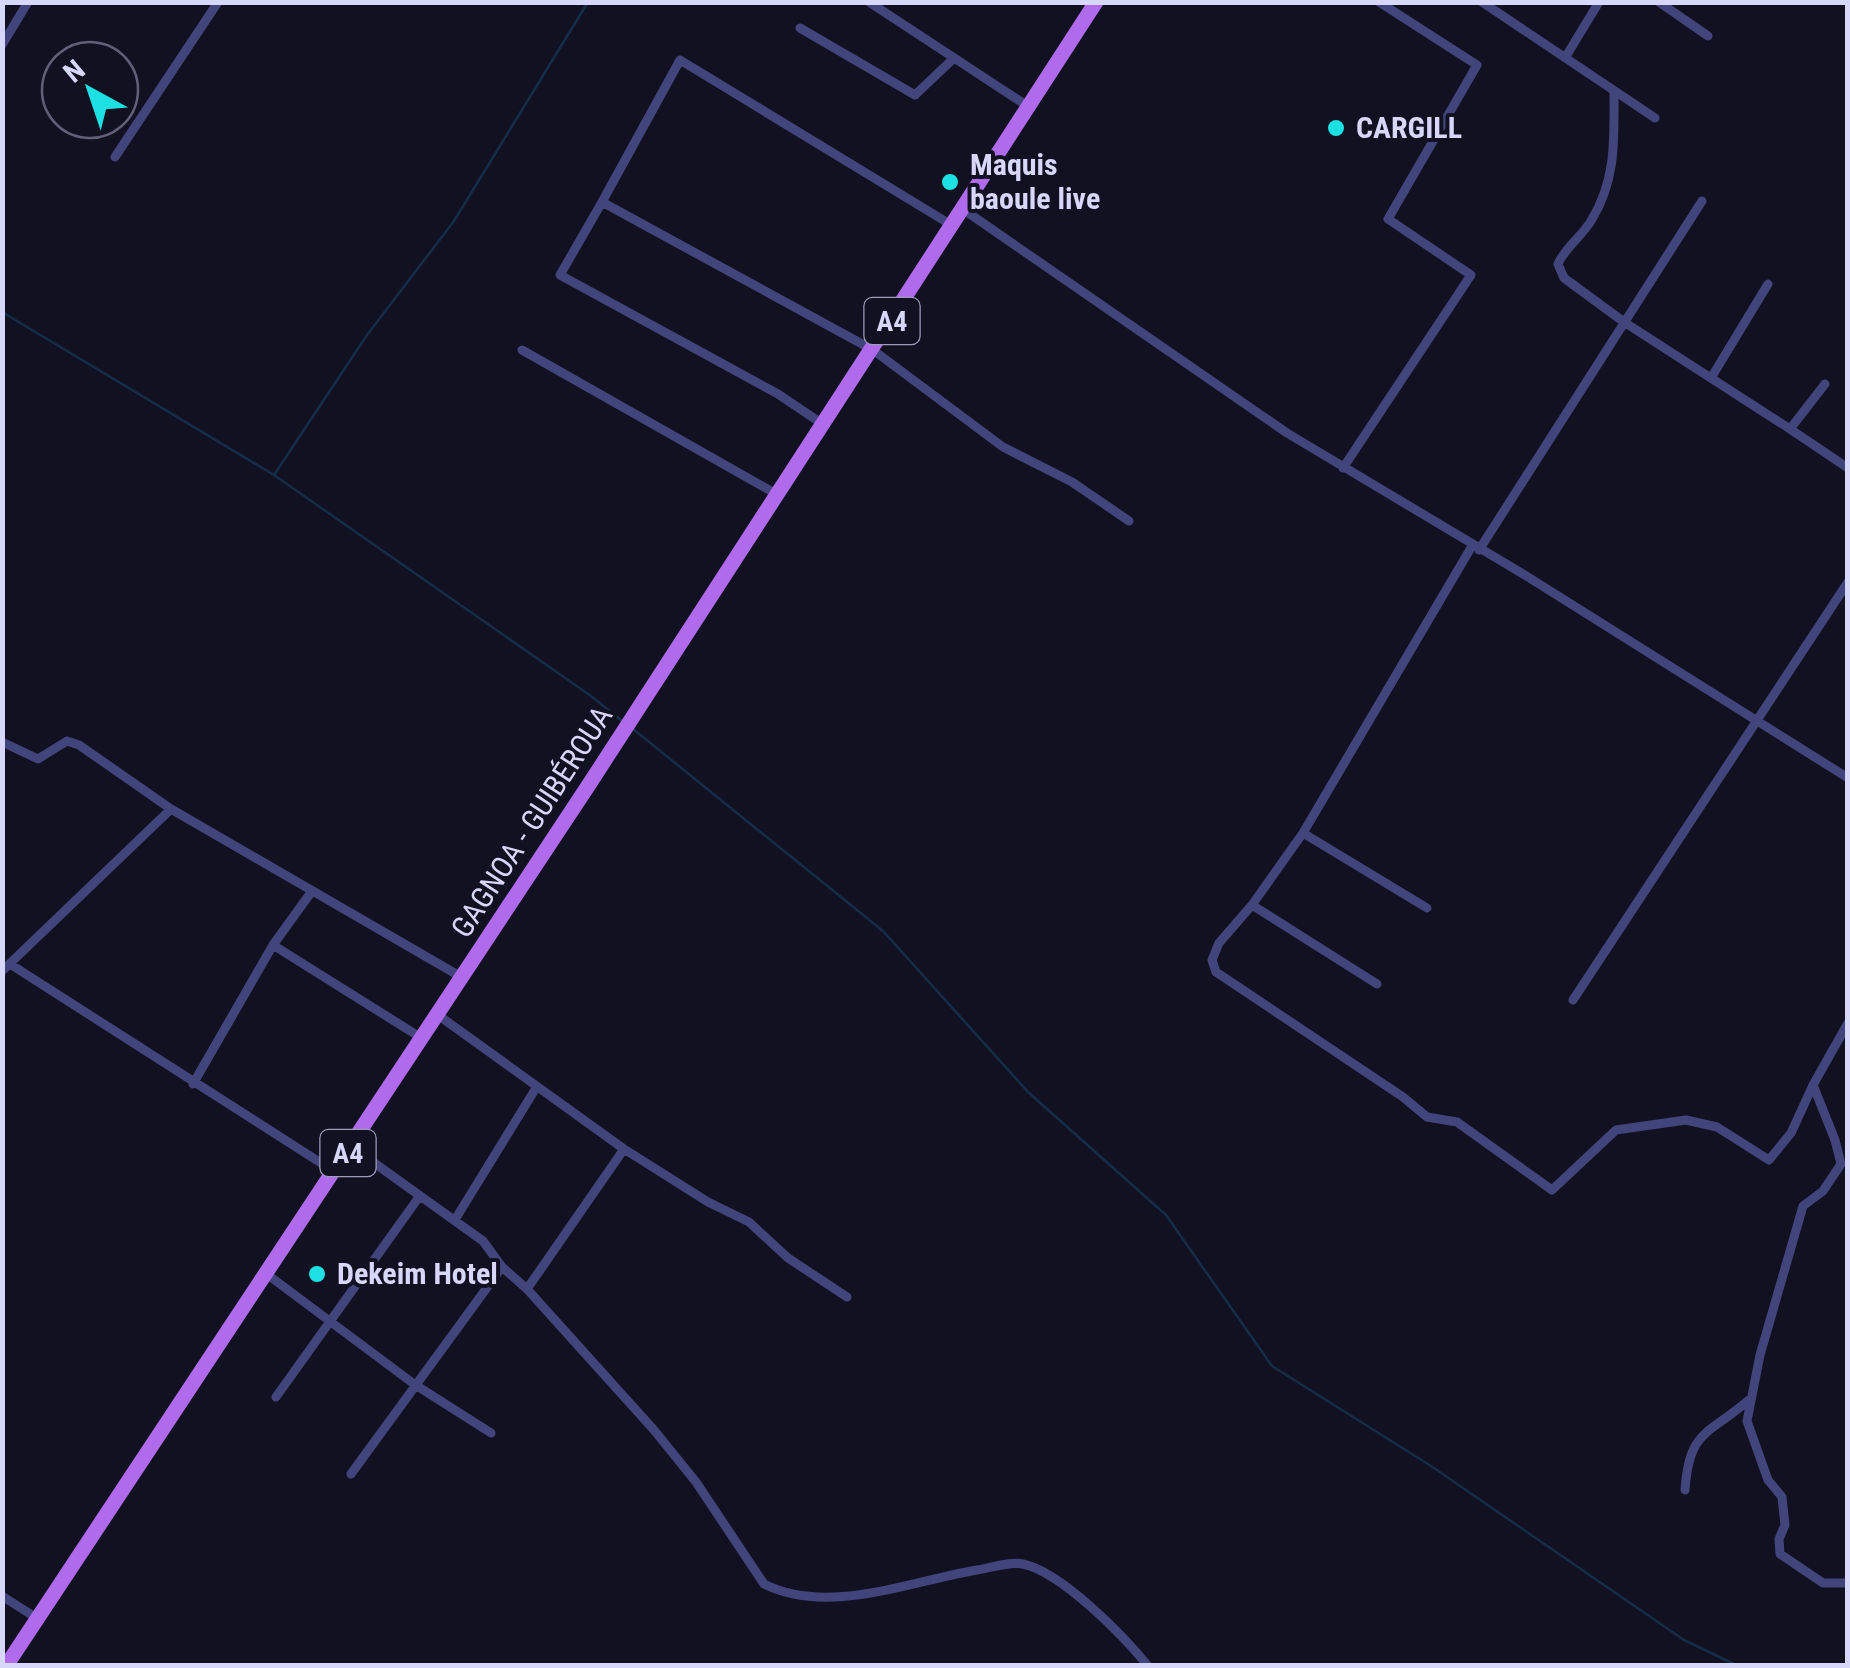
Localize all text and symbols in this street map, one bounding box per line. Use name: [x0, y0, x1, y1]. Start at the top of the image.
north arrow: [40, 40, 140, 140]
text: N: [57, 53, 91, 89]
place label: CARGILL: [1356, 110, 1462, 145]
marker: CARGILL: [1325, 117, 1347, 139]
place label: Maquis baoule live: [970, 147, 1100, 216]
marker: Maquis baoule live: [939, 171, 961, 193]
road number: A4: [864, 298, 920, 344]
street label: GAGNOA - GUIBÉROUA: [444, 700, 619, 944]
road number: A4: [320, 1130, 376, 1176]
place label: Dekeim Hotel: [337, 1256, 498, 1291]
marker: Dekeim Hotel: [306, 1263, 328, 1285]

